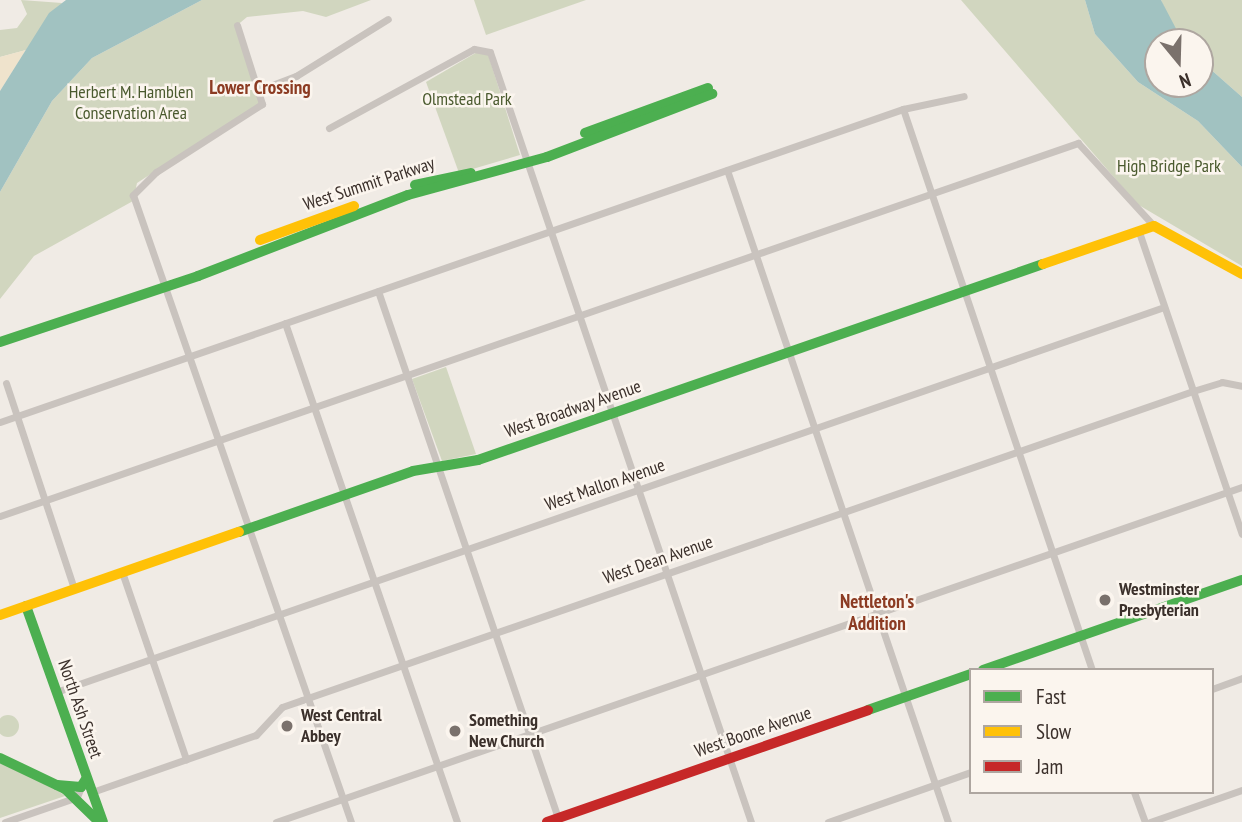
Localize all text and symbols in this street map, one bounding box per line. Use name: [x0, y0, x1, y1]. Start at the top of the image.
north arrow: [1144, 28, 1214, 98]
text: N: [1176, 68, 1194, 94]
district label: Lower Crossing: [209, 77, 311, 99]
park label: Herbert M. Hamblen Conservation Area: [68, 82, 194, 124]
park label: Olmstead Park: [422, 88, 512, 110]
street label: West Summit Parkway: [301, 153, 437, 215]
park label: High Bridge Park: [1117, 155, 1221, 177]
street label: West Broadway Avenue: [501, 375, 645, 443]
street label: West Mallon Avenue: [542, 454, 668, 516]
street label: West Dean Avenue: [600, 531, 716, 589]
place label: Westminster Presbyterian: [1119, 579, 1199, 622]
district label: Nettleton's Addition: [840, 591, 914, 635]
marker: Westminster Presbyterian: [1097, 592, 1113, 608]
street label: North Ash Street: [53, 657, 107, 761]
legend: [969, 668, 1214, 794]
text: Fast: [1036, 683, 1066, 710]
street label: West Boone Avenue: [692, 702, 814, 762]
place label: West Central Abbey: [301, 705, 382, 748]
place label: Something New Church: [469, 710, 545, 752]
marker: West Central Abbey: [279, 718, 295, 734]
text: Slow: [1036, 718, 1071, 745]
marker: Something New Church: [447, 723, 463, 739]
text: Jam: [1036, 753, 1063, 780]

